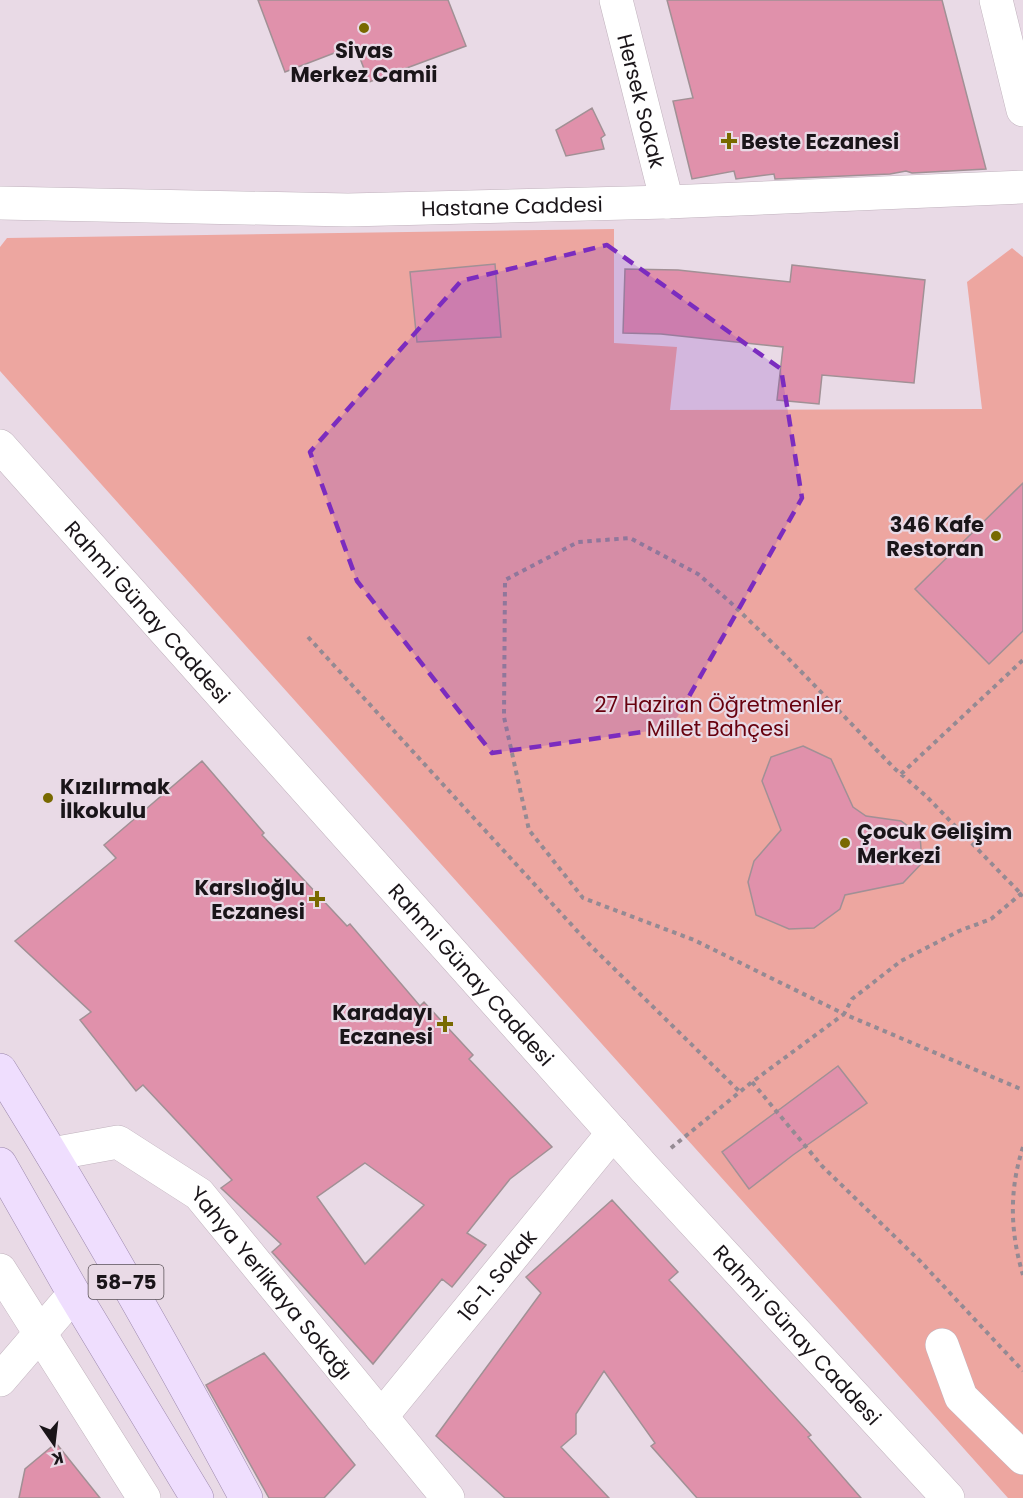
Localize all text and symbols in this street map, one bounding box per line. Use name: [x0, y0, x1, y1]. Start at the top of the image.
marker: Sivas Merkez Camii: [357, 21, 371, 35]
street label: Hersek Sokak: [611, 31, 672, 171]
place label: Sivas Merkez Camii: [291, 36, 437, 89]
place label: Beste Eczanesi: [741, 127, 899, 156]
marker: Beste Eczanesi: [722, 134, 736, 148]
street label: Hastane Caddesi: [421, 189, 603, 223]
place label: 346 Kafe Restoran: [886, 510, 984, 563]
street label: Rahmi Günay Caddesi: [58, 514, 237, 709]
marker: 346 Kafe Restoran: [989, 529, 1003, 543]
park label: 27 Haziran Öğretmenler Millet Bahçesi: [595, 690, 842, 743]
place label: Kızılırmak İlkokulu: [60, 772, 170, 825]
marker: Kızılırmak İlkokulu: [41, 791, 55, 805]
place label: Çocuk Gelişim Merkezi: [857, 817, 1012, 870]
marker: Çocuk Gelişim Merkezi: [838, 836, 852, 850]
place label: Karslıoğlu Eczanesi: [194, 873, 305, 926]
street label: Rahmi Günay Caddesi: [382, 877, 561, 1072]
marker: Karslıoğlu Eczanesi: [310, 892, 324, 906]
place label: Karadayı Eczanesi: [332, 998, 433, 1051]
marker: Karadayı Eczanesi: [438, 1017, 452, 1031]
street label: Yahya Yerlikaya Sokağı: [186, 1178, 360, 1385]
street label: 16-1. Sokak: [451, 1223, 543, 1327]
street label: Rahmi Günay Caddesi: [707, 1238, 888, 1431]
road number: 58-75: [88, 1265, 164, 1299]
north arrow: [24, 1414, 84, 1474]
text: K: [49, 1446, 66, 1471]

